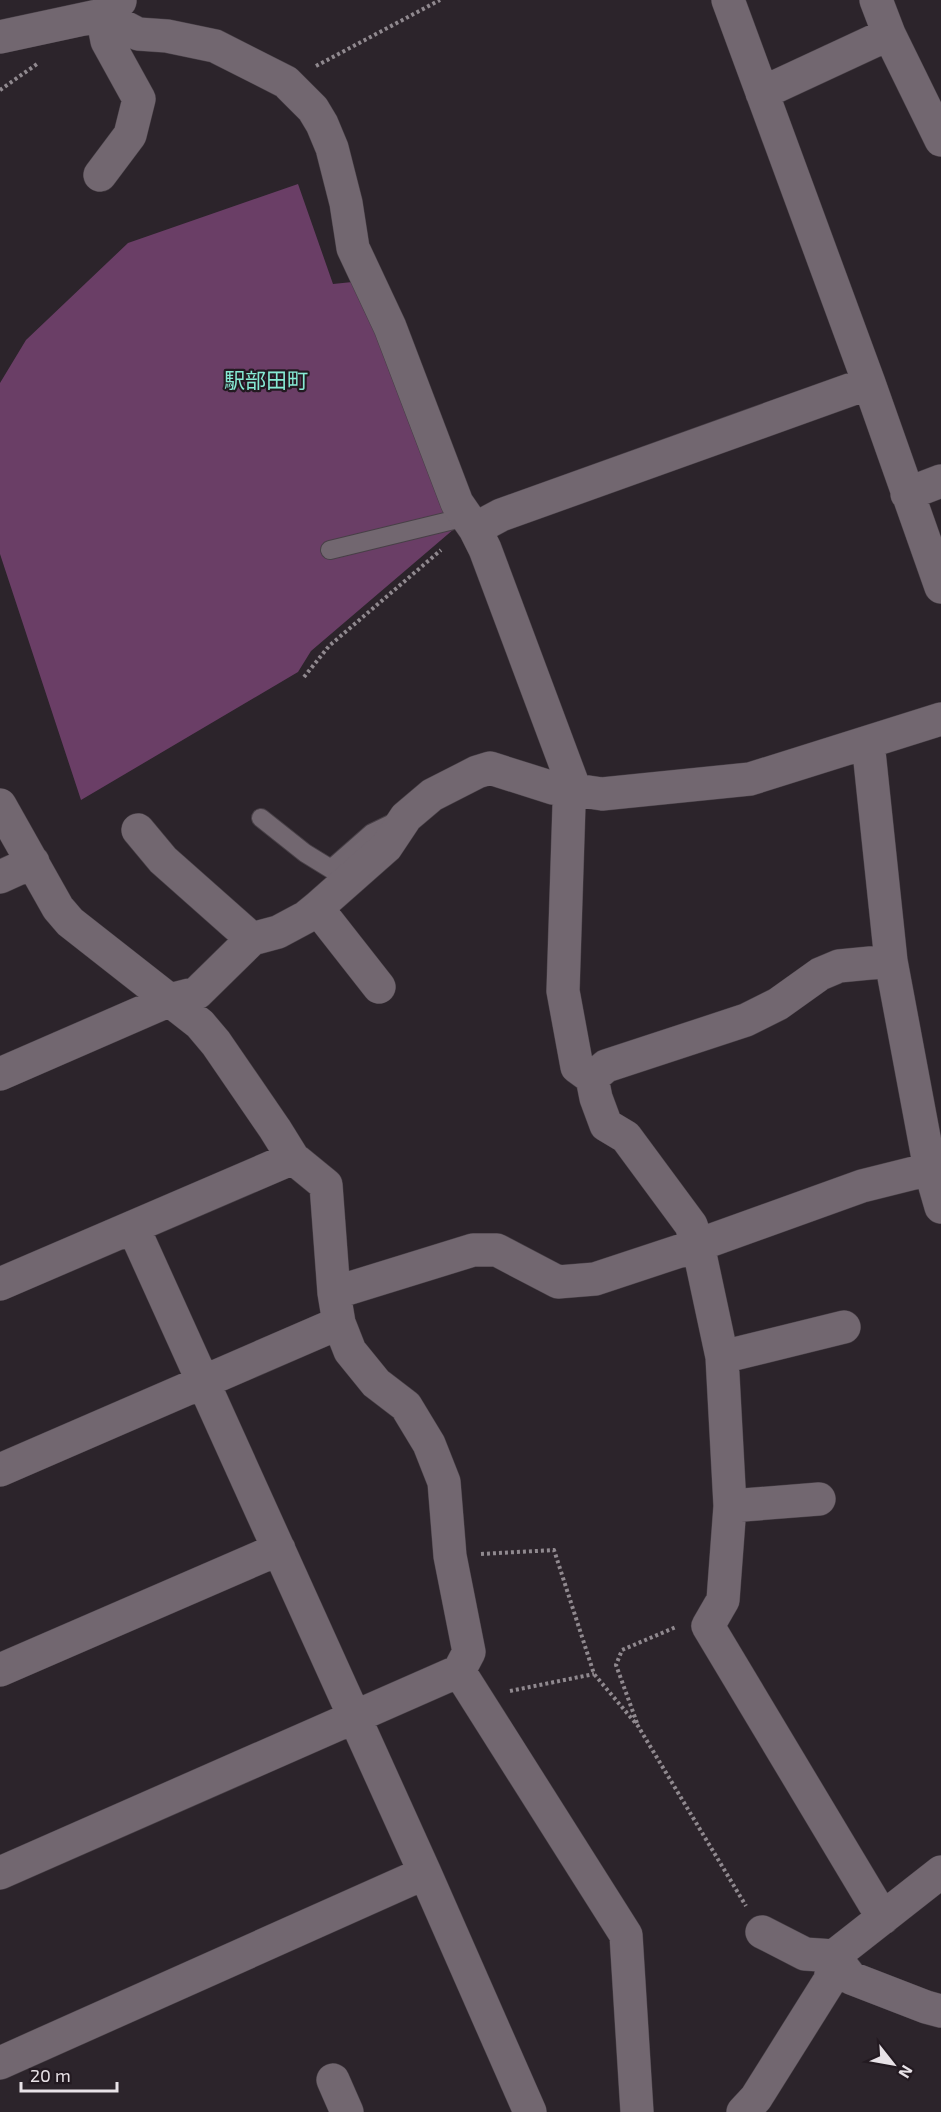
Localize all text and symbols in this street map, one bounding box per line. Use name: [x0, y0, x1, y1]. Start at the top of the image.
district label: 駅部田町: [224, 367, 308, 392]
north arrow: [863, 2034, 923, 2094]
scale bar: [21, 2055, 117, 2093]
text: N: [895, 2062, 917, 2082]
text: 20 m: [30, 2064, 71, 2086]

